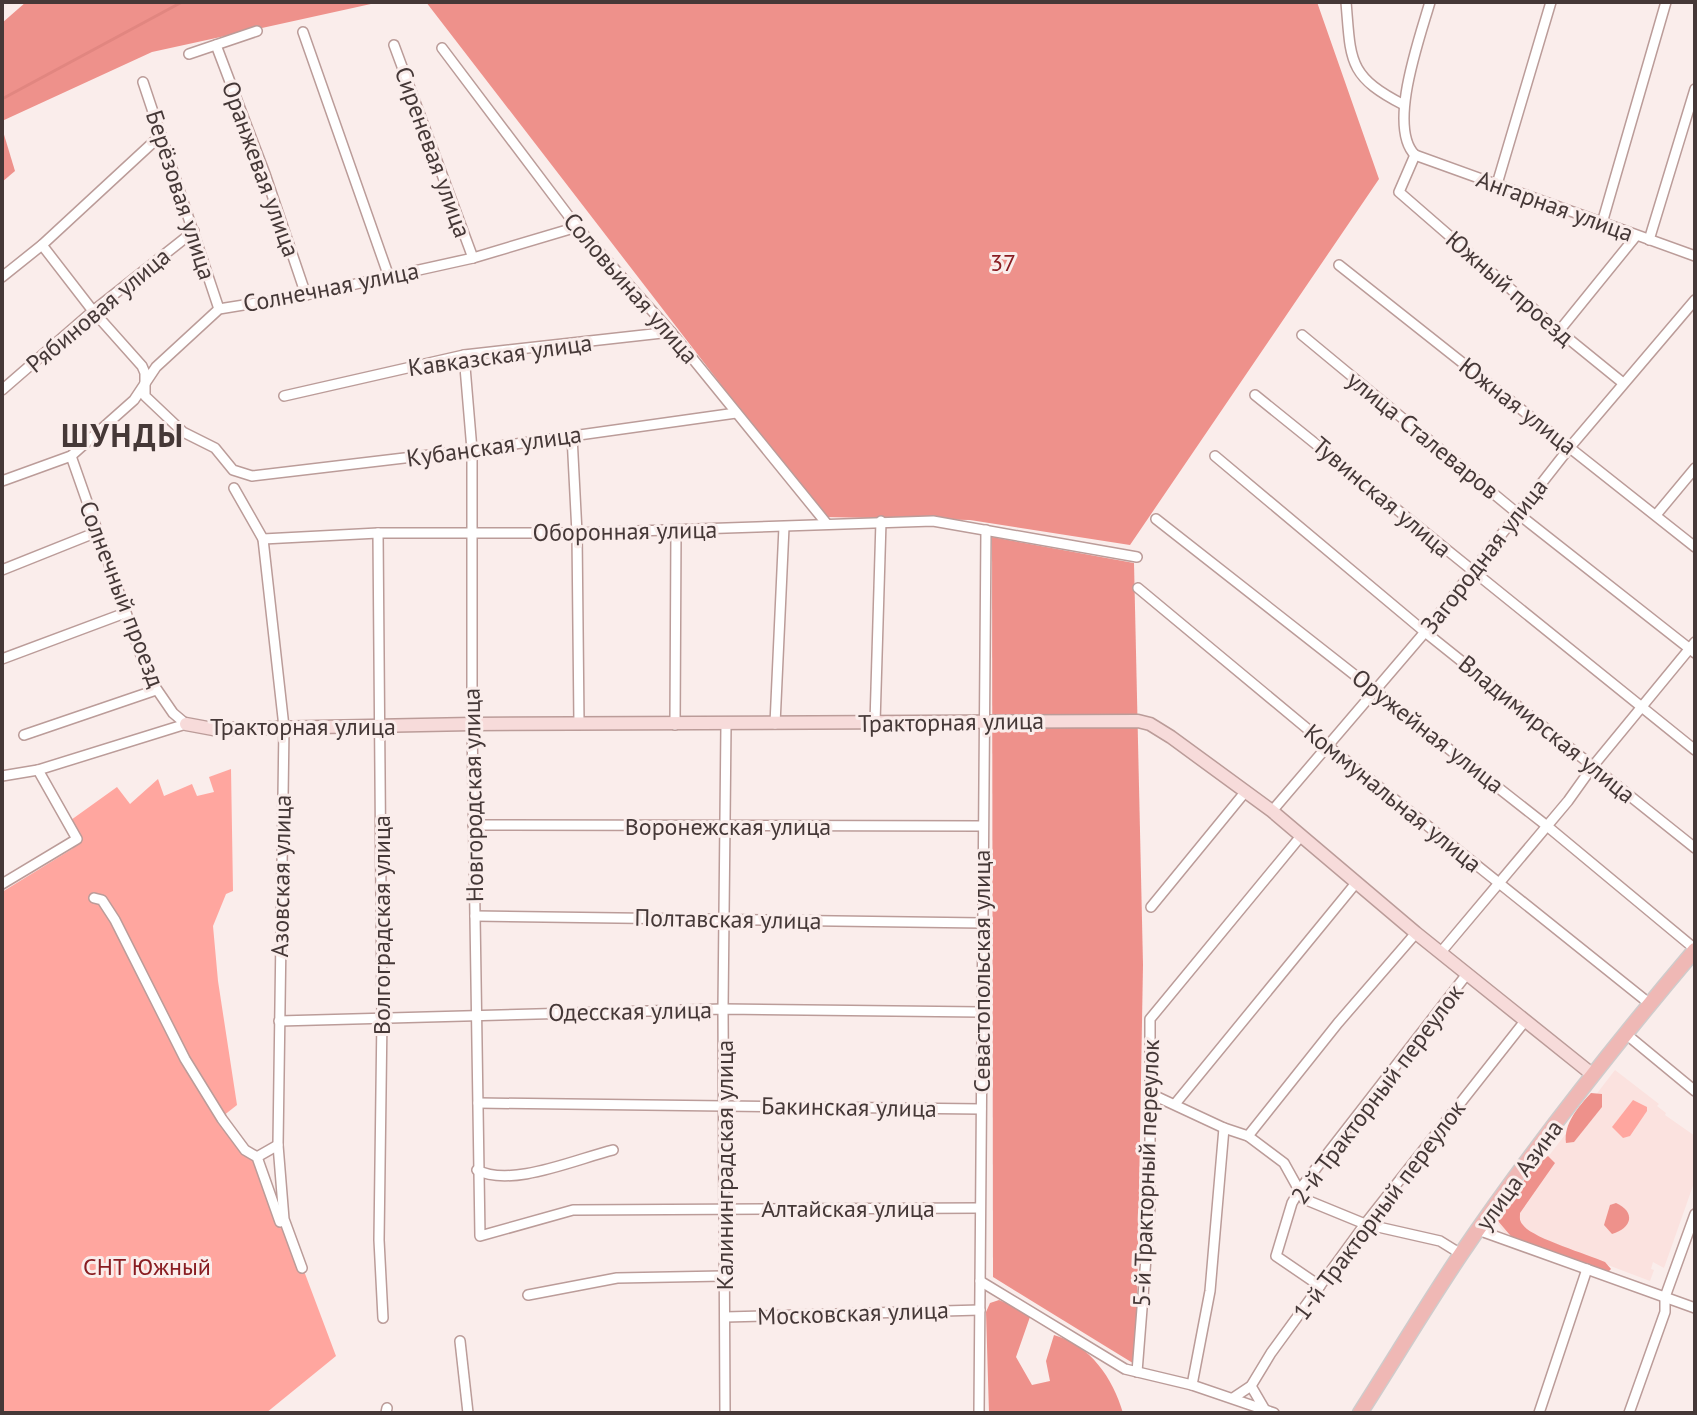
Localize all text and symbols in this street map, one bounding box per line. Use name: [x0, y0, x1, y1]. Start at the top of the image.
street label: Сиреневая улица: [388, 62, 478, 242]
street label: Оранжевая улица: [215, 77, 307, 261]
street label: Берёзовая улица: [139, 106, 223, 284]
street label: Ангарная улица: [1472, 163, 1638, 249]
street label: Соловьиная улица: [557, 206, 705, 370]
street label: Южный проезд: [1439, 224, 1581, 352]
street label: Рябиновая улица: [19, 241, 177, 379]
park label: 37: [990, 247, 1016, 278]
street label: Солнечная улица: [241, 255, 421, 319]
street label: Кавказская улица: [406, 327, 594, 383]
street label: Южная улица: [1453, 350, 1583, 462]
street label: улица Сталеваров: [1341, 364, 1505, 506]
district label: ШУНДЫ: [61, 414, 185, 456]
street label: Кубанская улица: [404, 418, 584, 474]
street label: Тувинская улица: [1306, 430, 1458, 564]
street label: Загородная улица: [1414, 472, 1554, 640]
street label: Солнечный проезд: [72, 496, 172, 692]
street label: Оборонная улица: [532, 514, 718, 548]
street label: Владимирская улица: [1452, 648, 1642, 810]
street label: Оружейная улица: [1346, 662, 1510, 800]
street label: Новгородская улица: [456, 688, 490, 902]
street label: Тракторная улица: [858, 705, 1044, 739]
street label: Тракторная улица: [210, 711, 396, 742]
street label: Коммунальная улица: [1298, 717, 1488, 879]
street label: Азовская улица: [264, 794, 298, 958]
street label: Воронежская улица: [625, 811, 831, 842]
street label: Волгоградская улица: [366, 815, 397, 1035]
street label: Севастопольская улица: [966, 850, 997, 1093]
street label: Полтавская улица: [634, 902, 822, 936]
street label: 2-й Тракторный переулок: [1284, 977, 1470, 1210]
street label: Одесская улица: [548, 994, 712, 1028]
street label: 5-й Тракторный переулок: [1126, 1038, 1166, 1307]
street label: Калининградская улица: [709, 1040, 740, 1290]
street label: Бакинская улица: [761, 1090, 937, 1124]
street label: 1-й Тракторный переулок: [1286, 1093, 1472, 1326]
street label: улица Азина: [1468, 1114, 1570, 1236]
street label: Алтайская улица: [761, 1193, 935, 1224]
park label: СНТ Южный: [83, 1251, 211, 1282]
street label: Московская улица: [757, 1294, 949, 1332]

